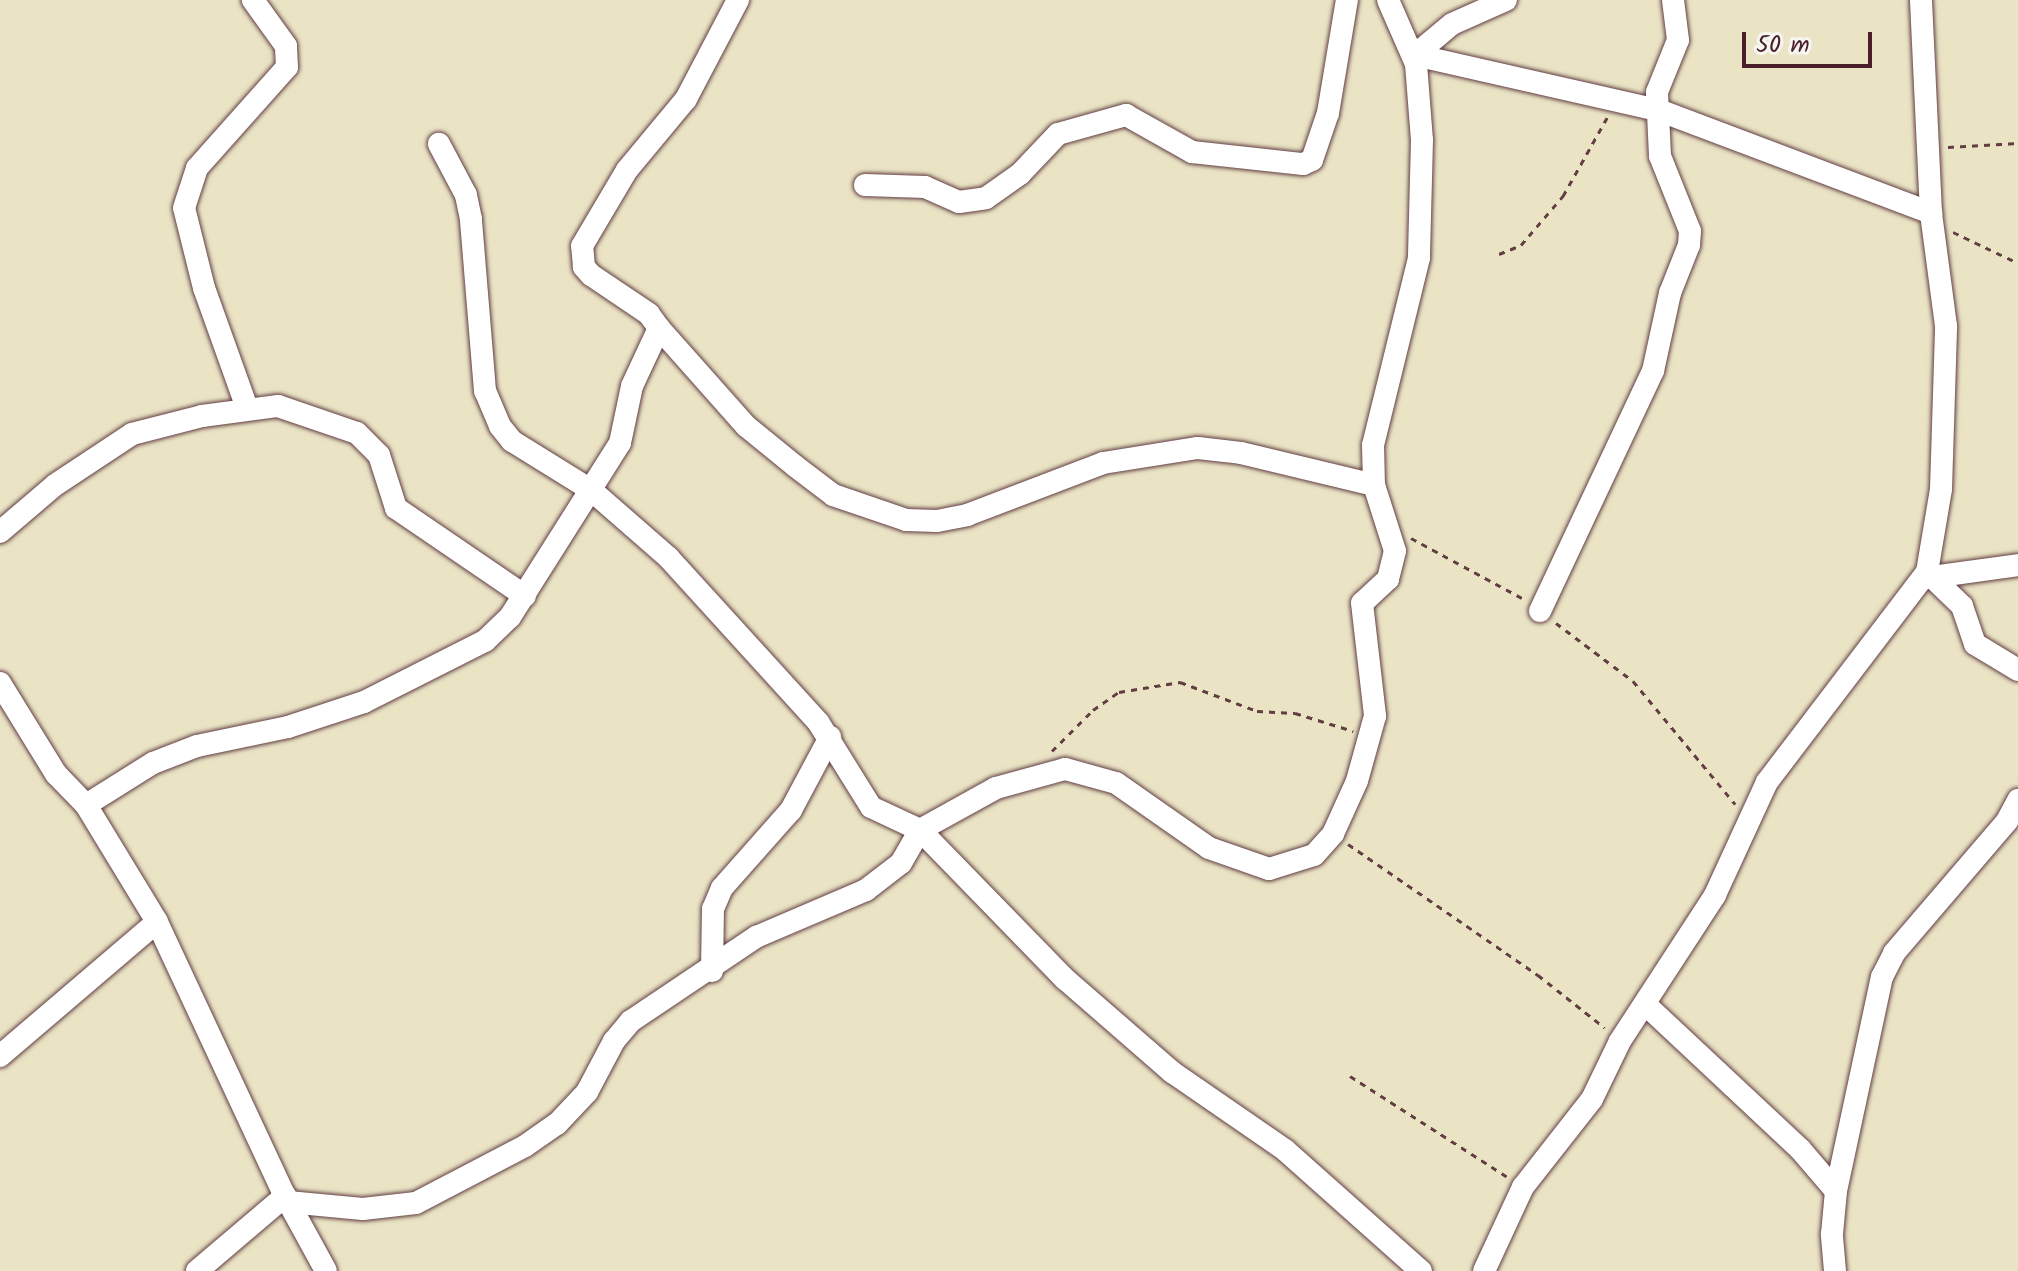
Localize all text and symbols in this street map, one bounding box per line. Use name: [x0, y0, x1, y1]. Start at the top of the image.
scale bar: [1746, 16, 1876, 66]
text: 50 m: [1756, 26, 1810, 65]

